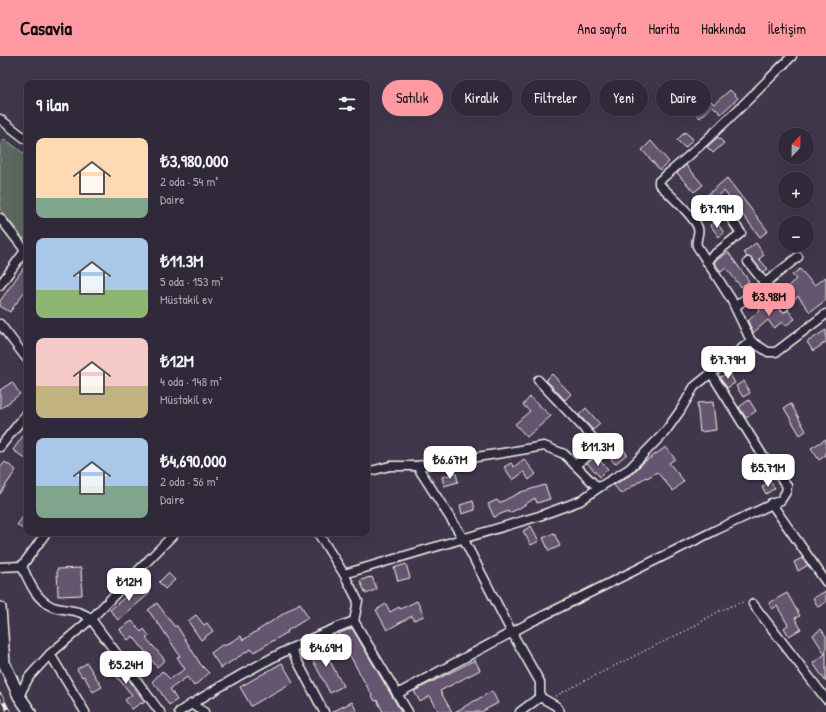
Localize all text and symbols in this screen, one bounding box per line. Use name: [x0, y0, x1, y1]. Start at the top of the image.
text: Casavia: [20, 15, 72, 41]
text: Ana sayfa: [577, 19, 626, 38]
text: Harita: [648, 19, 679, 38]
text: Hakkında: [701, 19, 745, 38]
text: İletişim: [767, 19, 806, 38]
chip: Satılık: [382, 80, 443, 116]
chip: Kiralık: [451, 80, 513, 116]
chip: Filtreler: [521, 80, 591, 116]
chip: Yeni: [599, 80, 648, 116]
chip: Daire: [656, 80, 711, 116]
text: 9 ilan: [36, 93, 69, 116]
icon: filters: [336, 93, 358, 115]
north arrow: [778, 128, 814, 164]
map controls: [778, 128, 814, 252]
text: ₺3,980,000: [160, 149, 228, 172]
icon: home: [68, 154, 116, 202]
text: 2 oda · 54 m²: [160, 172, 218, 190]
button: +: [778, 172, 814, 208]
text: Daire: [160, 190, 184, 208]
pin: ₺7.19M: [684, 195, 750, 229]
text: ₺7.19M: [700, 199, 734, 217]
button: −: [778, 216, 814, 252]
text: ₺11.3M: [160, 249, 203, 272]
icon: home: [68, 254, 116, 302]
text: 5 oda · 153 m²: [160, 272, 223, 290]
pin: ₺3.98M: [736, 283, 802, 317]
text: ₺3.98M: [752, 287, 786, 305]
text: Müstakil ev: [160, 290, 213, 308]
pin: ₺7.79M: [695, 346, 761, 380]
text: ₺12M: [160, 349, 194, 372]
text: ₺7.79M: [710, 350, 746, 368]
icon: home: [68, 354, 116, 402]
text: 4 oda · 148 m²: [160, 372, 222, 390]
text: Müstakil ev: [160, 390, 213, 408]
pin: ₺11.3M: [565, 433, 631, 467]
text: ₺11.3M: [581, 437, 615, 455]
pin: ₺6.67M: [417, 446, 483, 480]
text: ₺4,690,000: [160, 449, 226, 472]
text: ₺6.67M: [433, 450, 467, 468]
icon: home: [68, 454, 116, 502]
pin: ₺5.71M: [735, 454, 801, 488]
text: ₺5.71M: [751, 458, 785, 476]
text: 2 oda · 56 m²: [160, 472, 219, 490]
text: Daire: [160, 490, 184, 508]
pin: ₺12M: [105, 568, 153, 602]
text: ₺12M: [116, 572, 142, 590]
pin: ₺4.69M: [293, 634, 359, 668]
text: ₺4.69M: [310, 638, 342, 656]
pin: ₺5.24M: [93, 651, 159, 685]
text: ₺5.24M: [109, 655, 143, 673]

